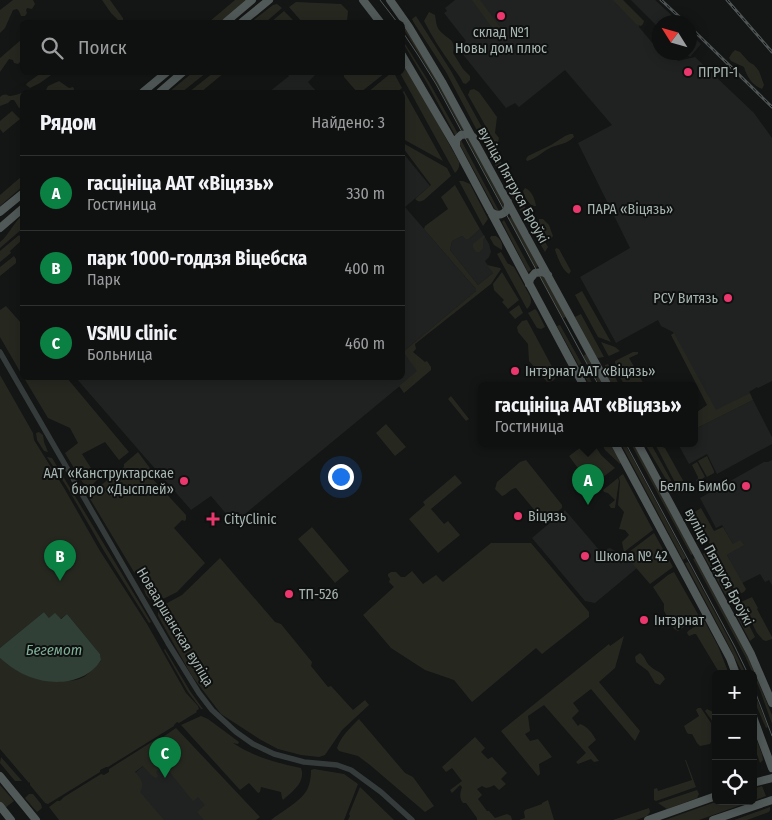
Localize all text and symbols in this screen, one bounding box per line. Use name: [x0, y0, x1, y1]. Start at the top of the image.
marker: склад №1 Новы дом плюс: [495, 10, 507, 22]
north arrow: [652, 15, 697, 60]
search box: [20, 20, 405, 75]
place label: склад №1 Новы дом плюс: [455, 24, 547, 57]
icon: search: [38, 34, 66, 62]
text: Поиск: [78, 36, 127, 59]
place label: ПГРП-1: [698, 64, 738, 81]
marker: ПГРП-1: [682, 66, 694, 78]
text: Рядом: [40, 110, 96, 136]
text: Найдено: 3: [312, 113, 385, 132]
street label: вуліца Пятруся Броўкі: [474, 124, 552, 246]
text: гасцініца ААТ «Віцязь»: [87, 172, 274, 195]
text: A: [52, 184, 60, 203]
text: 330 m: [346, 184, 385, 203]
text: Гостиница: [87, 195, 157, 214]
place label: ПАРА «Віцязь»: [587, 201, 673, 218]
marker: ПАРА «Віцязь»: [571, 203, 583, 215]
text: парк 1000-годдзя Віцебска: [87, 247, 307, 270]
text: B: [52, 259, 60, 278]
text: 400 m: [345, 259, 385, 278]
text: Парк: [87, 270, 121, 289]
place label: РСУ Витязь: [653, 290, 719, 307]
marker: РСУ Витязь: [722, 292, 734, 304]
text: VSMU clinic: [87, 322, 177, 345]
text: C: [52, 334, 60, 353]
text: 460 m: [345, 334, 385, 353]
text: Больница: [87, 345, 153, 364]
place label: Інтэрнат ААТ «Віцязь»: [525, 363, 655, 380]
marker: Інтэрнат ААТ «Віцязь»: [509, 365, 521, 377]
popup: [478, 382, 698, 447]
text: гасцініца ААТ «Віцязь»: [495, 394, 681, 417]
text: Гостиница: [495, 417, 564, 436]
your location: [328, 464, 354, 490]
pin: A: [572, 464, 604, 505]
place label: ААТ «Канструктарскае бюро «Дысплей»: [43, 465, 174, 498]
marker: ААТ «Канструктарскае бюро «Дысплей»: [178, 475, 190, 487]
place label: Белль Бимбо: [660, 478, 736, 495]
marker: Белль Бимбо: [740, 480, 752, 492]
street label: вуліца Пятруся Броўкі: [681, 505, 757, 629]
place label: Віцязь: [528, 508, 567, 525]
marker: Віцязь: [512, 510, 524, 522]
place label: CityClinic: [224, 511, 277, 528]
marker: CityClinic: [206, 512, 220, 526]
pin: B: [44, 540, 76, 581]
place label: Школа № 42: [595, 548, 668, 565]
marker: Школа № 42: [579, 550, 591, 562]
street label: Новааршанская вуліца: [133, 565, 217, 690]
place label: ТП-526: [299, 586, 338, 603]
marker: ТП-526: [283, 588, 295, 600]
place label: Інтэрнат: [654, 612, 704, 629]
marker: Інтэрнат: [638, 614, 650, 626]
water label: Бегемот: [26, 641, 82, 659]
map controls: [712, 670, 757, 805]
button: +: [712, 670, 757, 715]
button: −: [712, 715, 757, 760]
pin: C: [149, 737, 181, 778]
button: locate: [712, 760, 757, 805]

